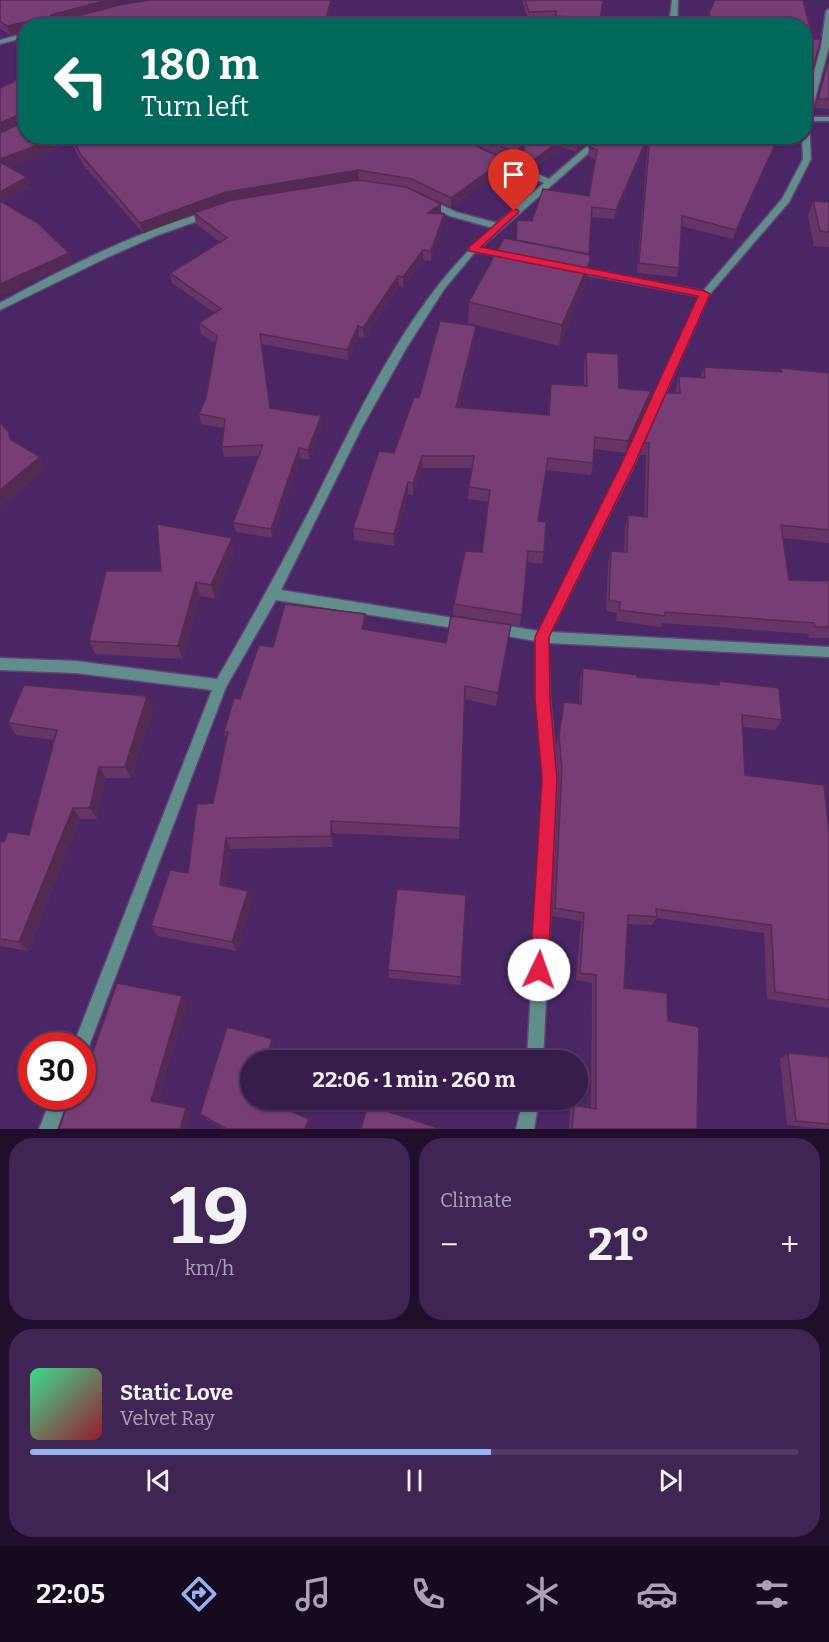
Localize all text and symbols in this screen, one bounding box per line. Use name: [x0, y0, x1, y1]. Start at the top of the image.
text: 180 m: [141, 40, 259, 90]
icon: left: [42, 42, 120, 120]
text: Turn left: [141, 91, 249, 123]
pin: [488, 149, 539, 211]
icon: arrive: [497, 158, 530, 191]
position arrow: [507, 938, 571, 1002]
speed limit sign: 30: [18, 1032, 96, 1110]
text: 22:06 · 1 min · 260 m: [313, 1066, 515, 1093]
text: 19: [170, 1170, 249, 1264]
text: Climate: [440, 1188, 512, 1212]
text: 21°: [588, 1218, 651, 1272]
text: −: [440, 1225, 458, 1265]
text: +: [780, 1225, 799, 1265]
text: km/h: [185, 1256, 234, 1280]
text: Static Love: [120, 1379, 233, 1406]
text: Velvet Ray: [120, 1406, 215, 1430]
icon: previous: [142, 1464, 175, 1497]
icon: pause: [398, 1464, 431, 1497]
icon: next: [654, 1464, 687, 1497]
icon: directions: [178, 1573, 220, 1615]
icon: music: [292, 1573, 334, 1615]
icon: phone: [407, 1573, 449, 1615]
icon: climate: [521, 1573, 563, 1615]
icon: car: [636, 1573, 678, 1615]
icon: filters: [751, 1573, 793, 1615]
text: 22:05: [36, 1578, 105, 1610]

